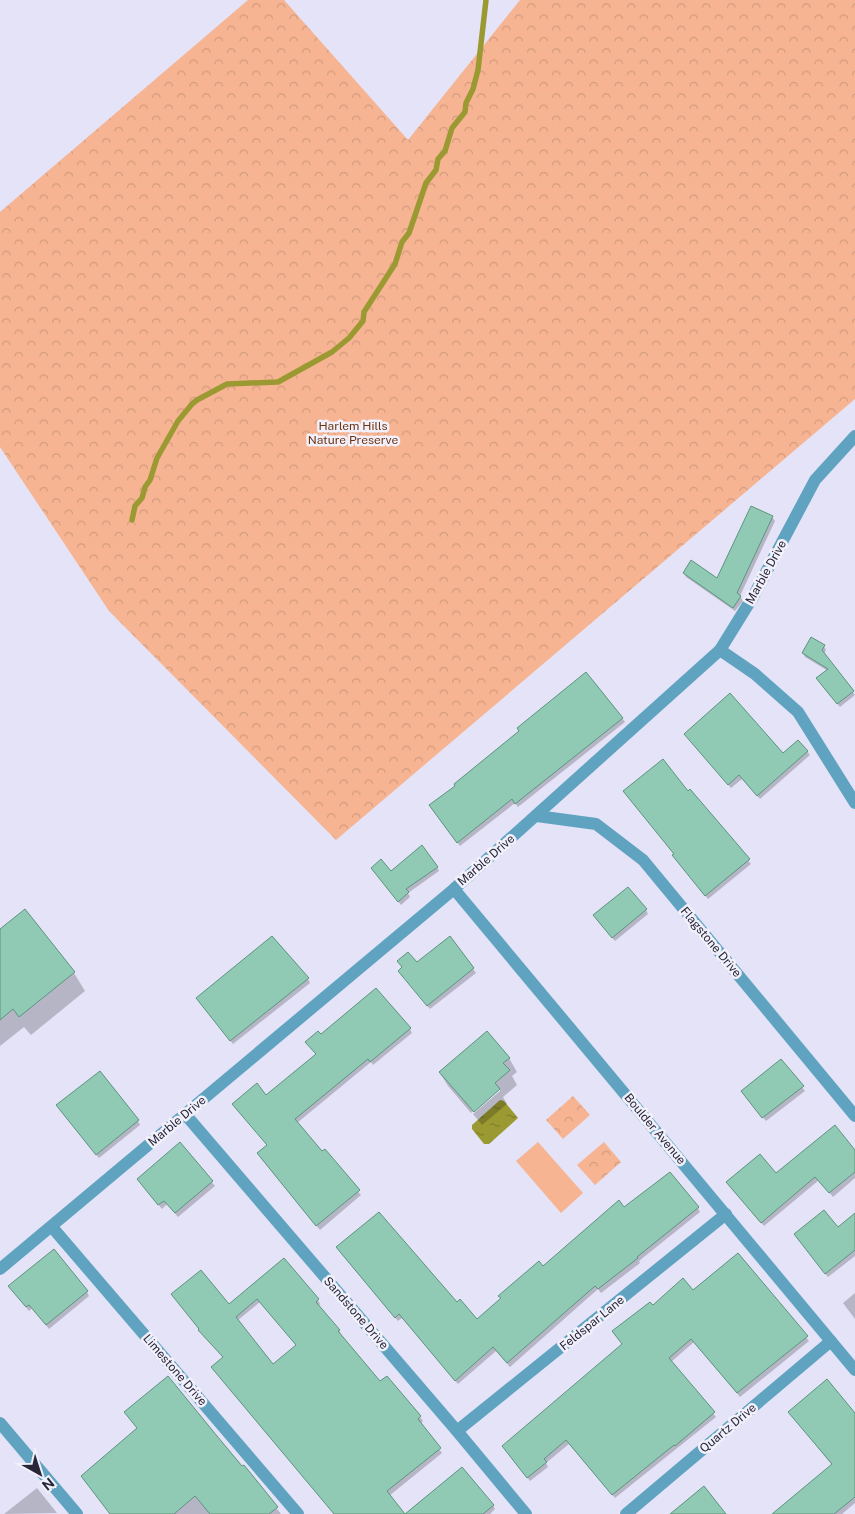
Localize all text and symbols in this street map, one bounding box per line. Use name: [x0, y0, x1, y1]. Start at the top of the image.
park label: Harlem Hills Nature Preserve: [308, 419, 399, 447]
street label: Marble Drive: [743, 537, 789, 606]
street label: Marble Drive: [455, 831, 517, 888]
street label: Flagstone Drive: [678, 904, 744, 980]
street label: Boulder Avenue: [621, 1091, 689, 1167]
street label: Marble Drive: [145, 1093, 209, 1149]
street label: Sandstone Drive: [321, 1274, 391, 1352]
street label: Feldspar Lane: [557, 1293, 627, 1353]
street label: Limestone Drive: [140, 1332, 210, 1409]
street label: Quartz Drive: [697, 1400, 759, 1456]
north arrow: [15, 1449, 65, 1499]
text: N: [39, 1474, 57, 1494]

